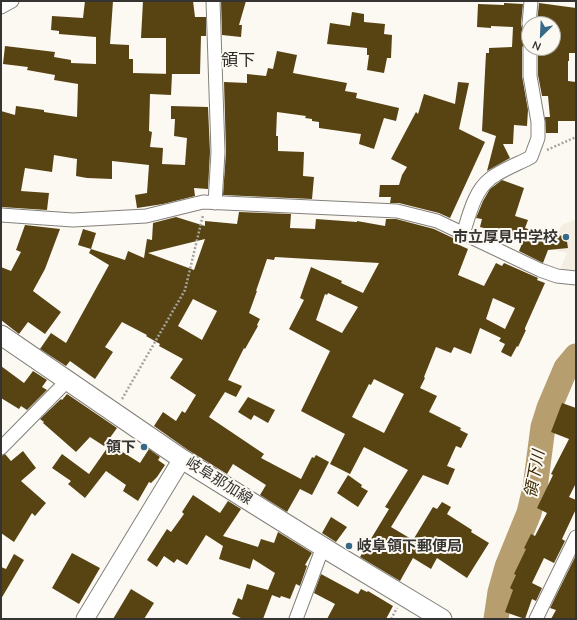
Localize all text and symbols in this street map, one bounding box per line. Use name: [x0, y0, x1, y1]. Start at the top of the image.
north arrow: [521, 16, 561, 56]
text: N: [530, 38, 543, 54]
district label: 領下: [221, 51, 255, 71]
place label: 市立厚見中学校: [453, 228, 558, 246]
marker: 市立厚見中学校: [561, 232, 571, 242]
place label: 領下: [106, 438, 136, 456]
marker: 領下: [139, 442, 149, 452]
water label: 領下川: [521, 449, 549, 499]
street label: 岐阜那加線: [182, 453, 256, 509]
place label: 岐阜領下郵便局: [357, 537, 462, 555]
marker: 岐阜領下郵便局: [344, 541, 354, 551]

